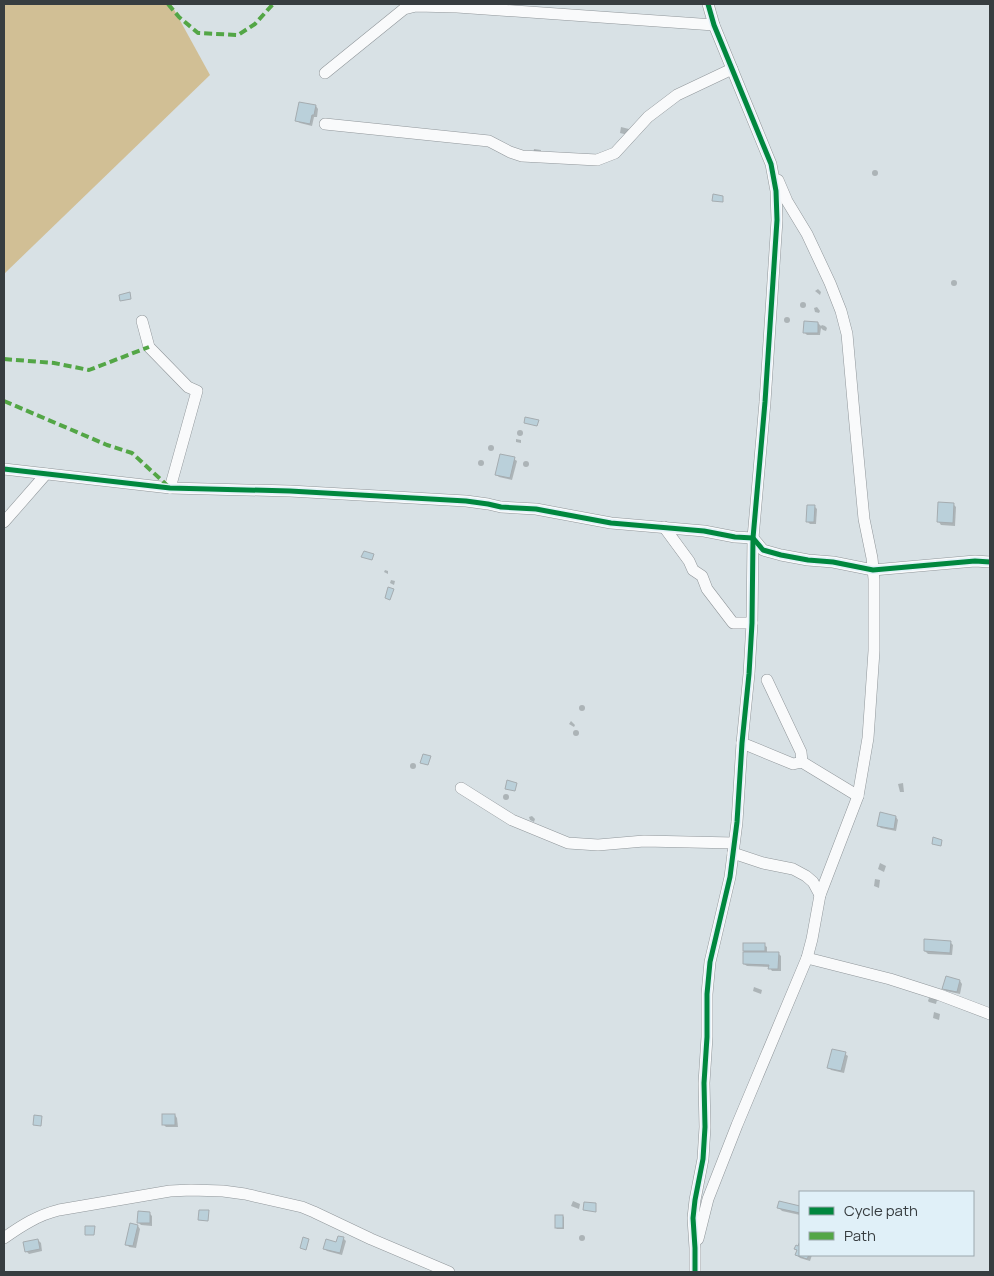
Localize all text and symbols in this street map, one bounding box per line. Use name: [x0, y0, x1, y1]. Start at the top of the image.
legend: [799, 1191, 974, 1256]
text: Cycle path: [844, 1200, 918, 1221]
text: Path: [844, 1225, 876, 1246]

